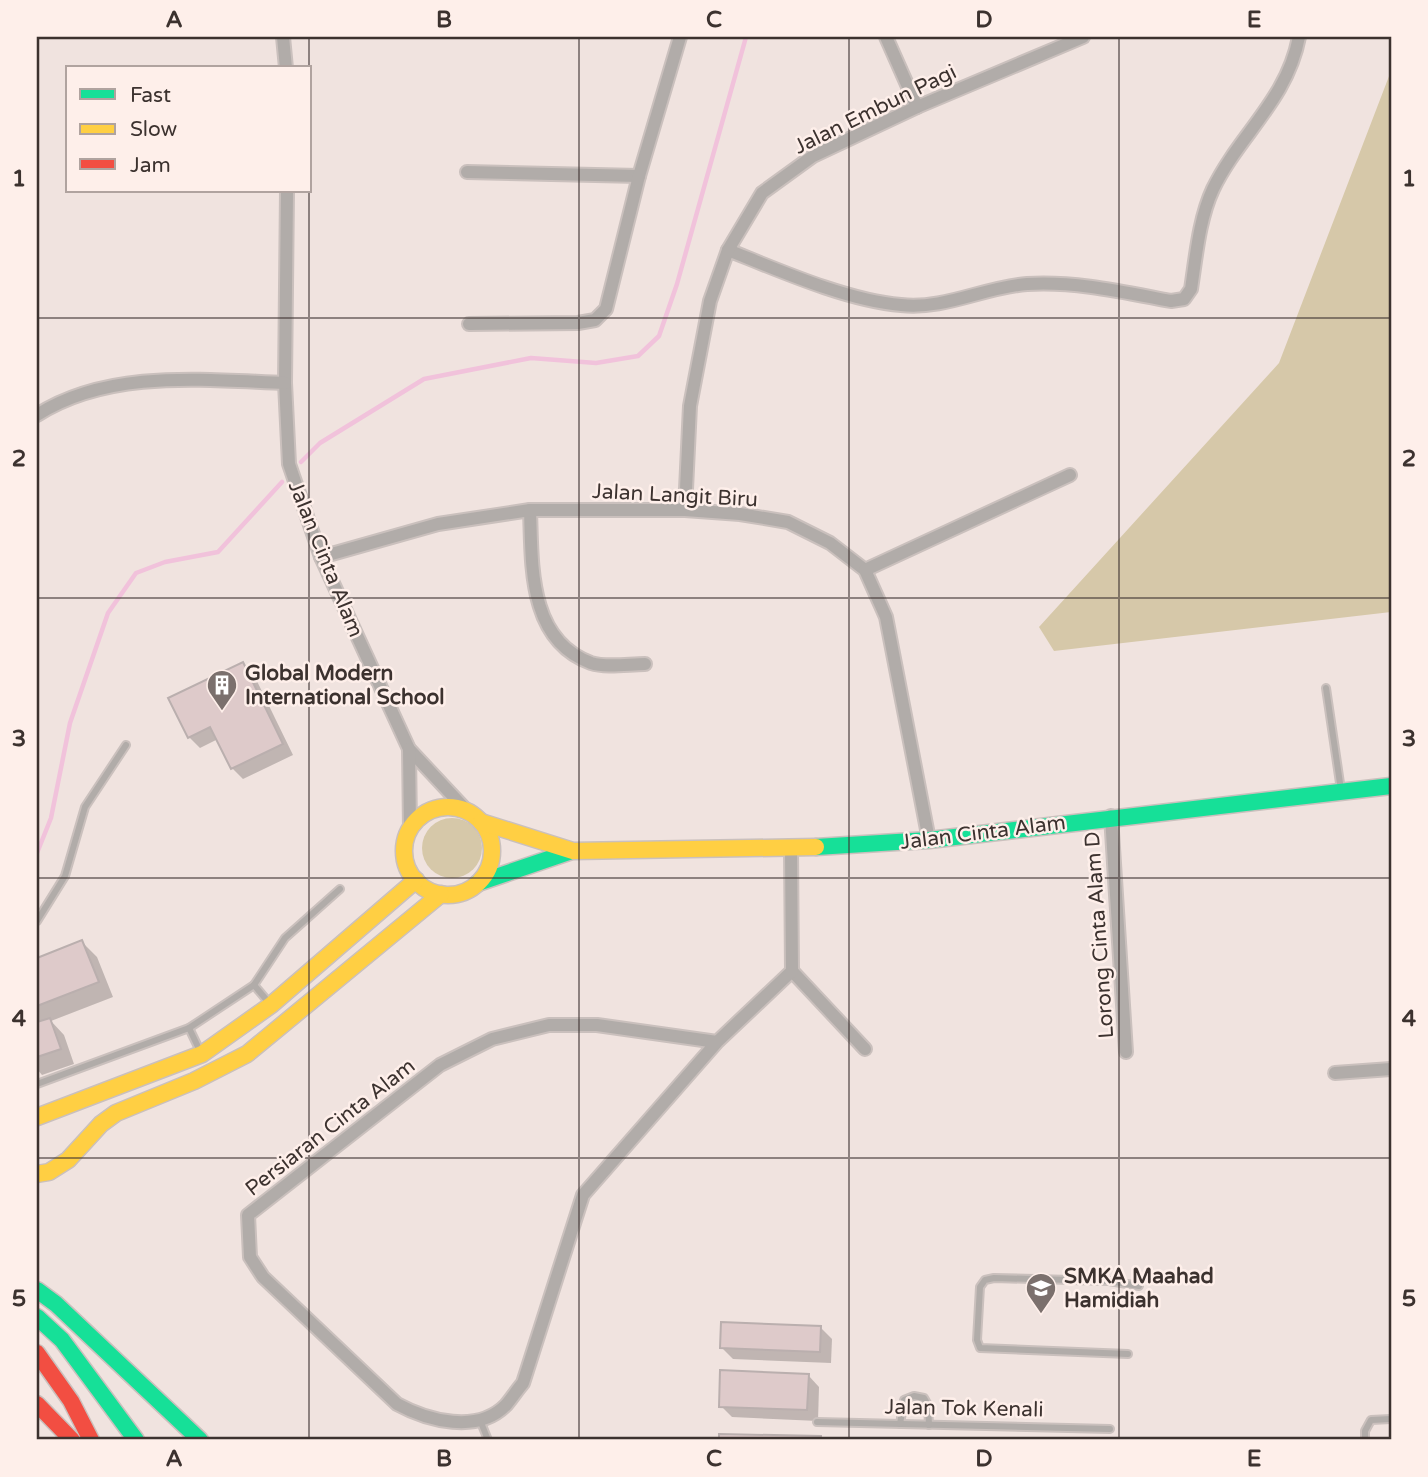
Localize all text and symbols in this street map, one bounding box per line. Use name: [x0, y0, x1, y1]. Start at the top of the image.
text: A: [165, 6, 183, 34]
text: B: [436, 6, 452, 34]
text: C: [706, 6, 722, 34]
text: D: [975, 6, 993, 34]
text: E: [1247, 6, 1261, 34]
street label: Jalan Embun Pagi: [790, 59, 960, 160]
legend: [66, 66, 312, 192]
text: Fast: [130, 83, 171, 108]
text: Slow: [130, 117, 178, 142]
text: Jam: [130, 153, 171, 178]
text: 1: [12, 165, 26, 193]
text: 1: [1402, 165, 1416, 193]
text: 2: [12, 445, 26, 473]
text: 2: [1402, 445, 1416, 473]
street label: Jalan Cinta Alam: [283, 477, 368, 641]
street label: Jalan Langit Biru: [591, 479, 758, 512]
place label: Global Modern International School: [245, 661, 444, 710]
building icon: Global Modern International School: [205, 668, 239, 712]
text: 3: [12, 725, 26, 753]
text: 3: [1402, 725, 1416, 753]
street label: Jalan Cinta Alam: [899, 810, 1067, 855]
street label: Lorong Cinta Alam D: [1080, 831, 1119, 1039]
text: 4: [12, 1005, 27, 1033]
text: 4: [1402, 1005, 1417, 1033]
street label: Persiaran Cinta Alam: [240, 1053, 420, 1201]
place label: SMKA Maahad Hamidiah: [1064, 1264, 1214, 1313]
school or university icon: SMKA Maahad Hamidiah: [1024, 1271, 1058, 1315]
text: 5: [12, 1285, 26, 1313]
text: 5: [1402, 1285, 1416, 1313]
street label: Jalan Tok Kenali: [884, 1395, 1044, 1422]
text: A: [165, 1445, 183, 1473]
text: B: [436, 1445, 452, 1473]
text: C: [706, 1445, 722, 1473]
text: D: [975, 1445, 993, 1473]
text: E: [1247, 1445, 1261, 1473]

